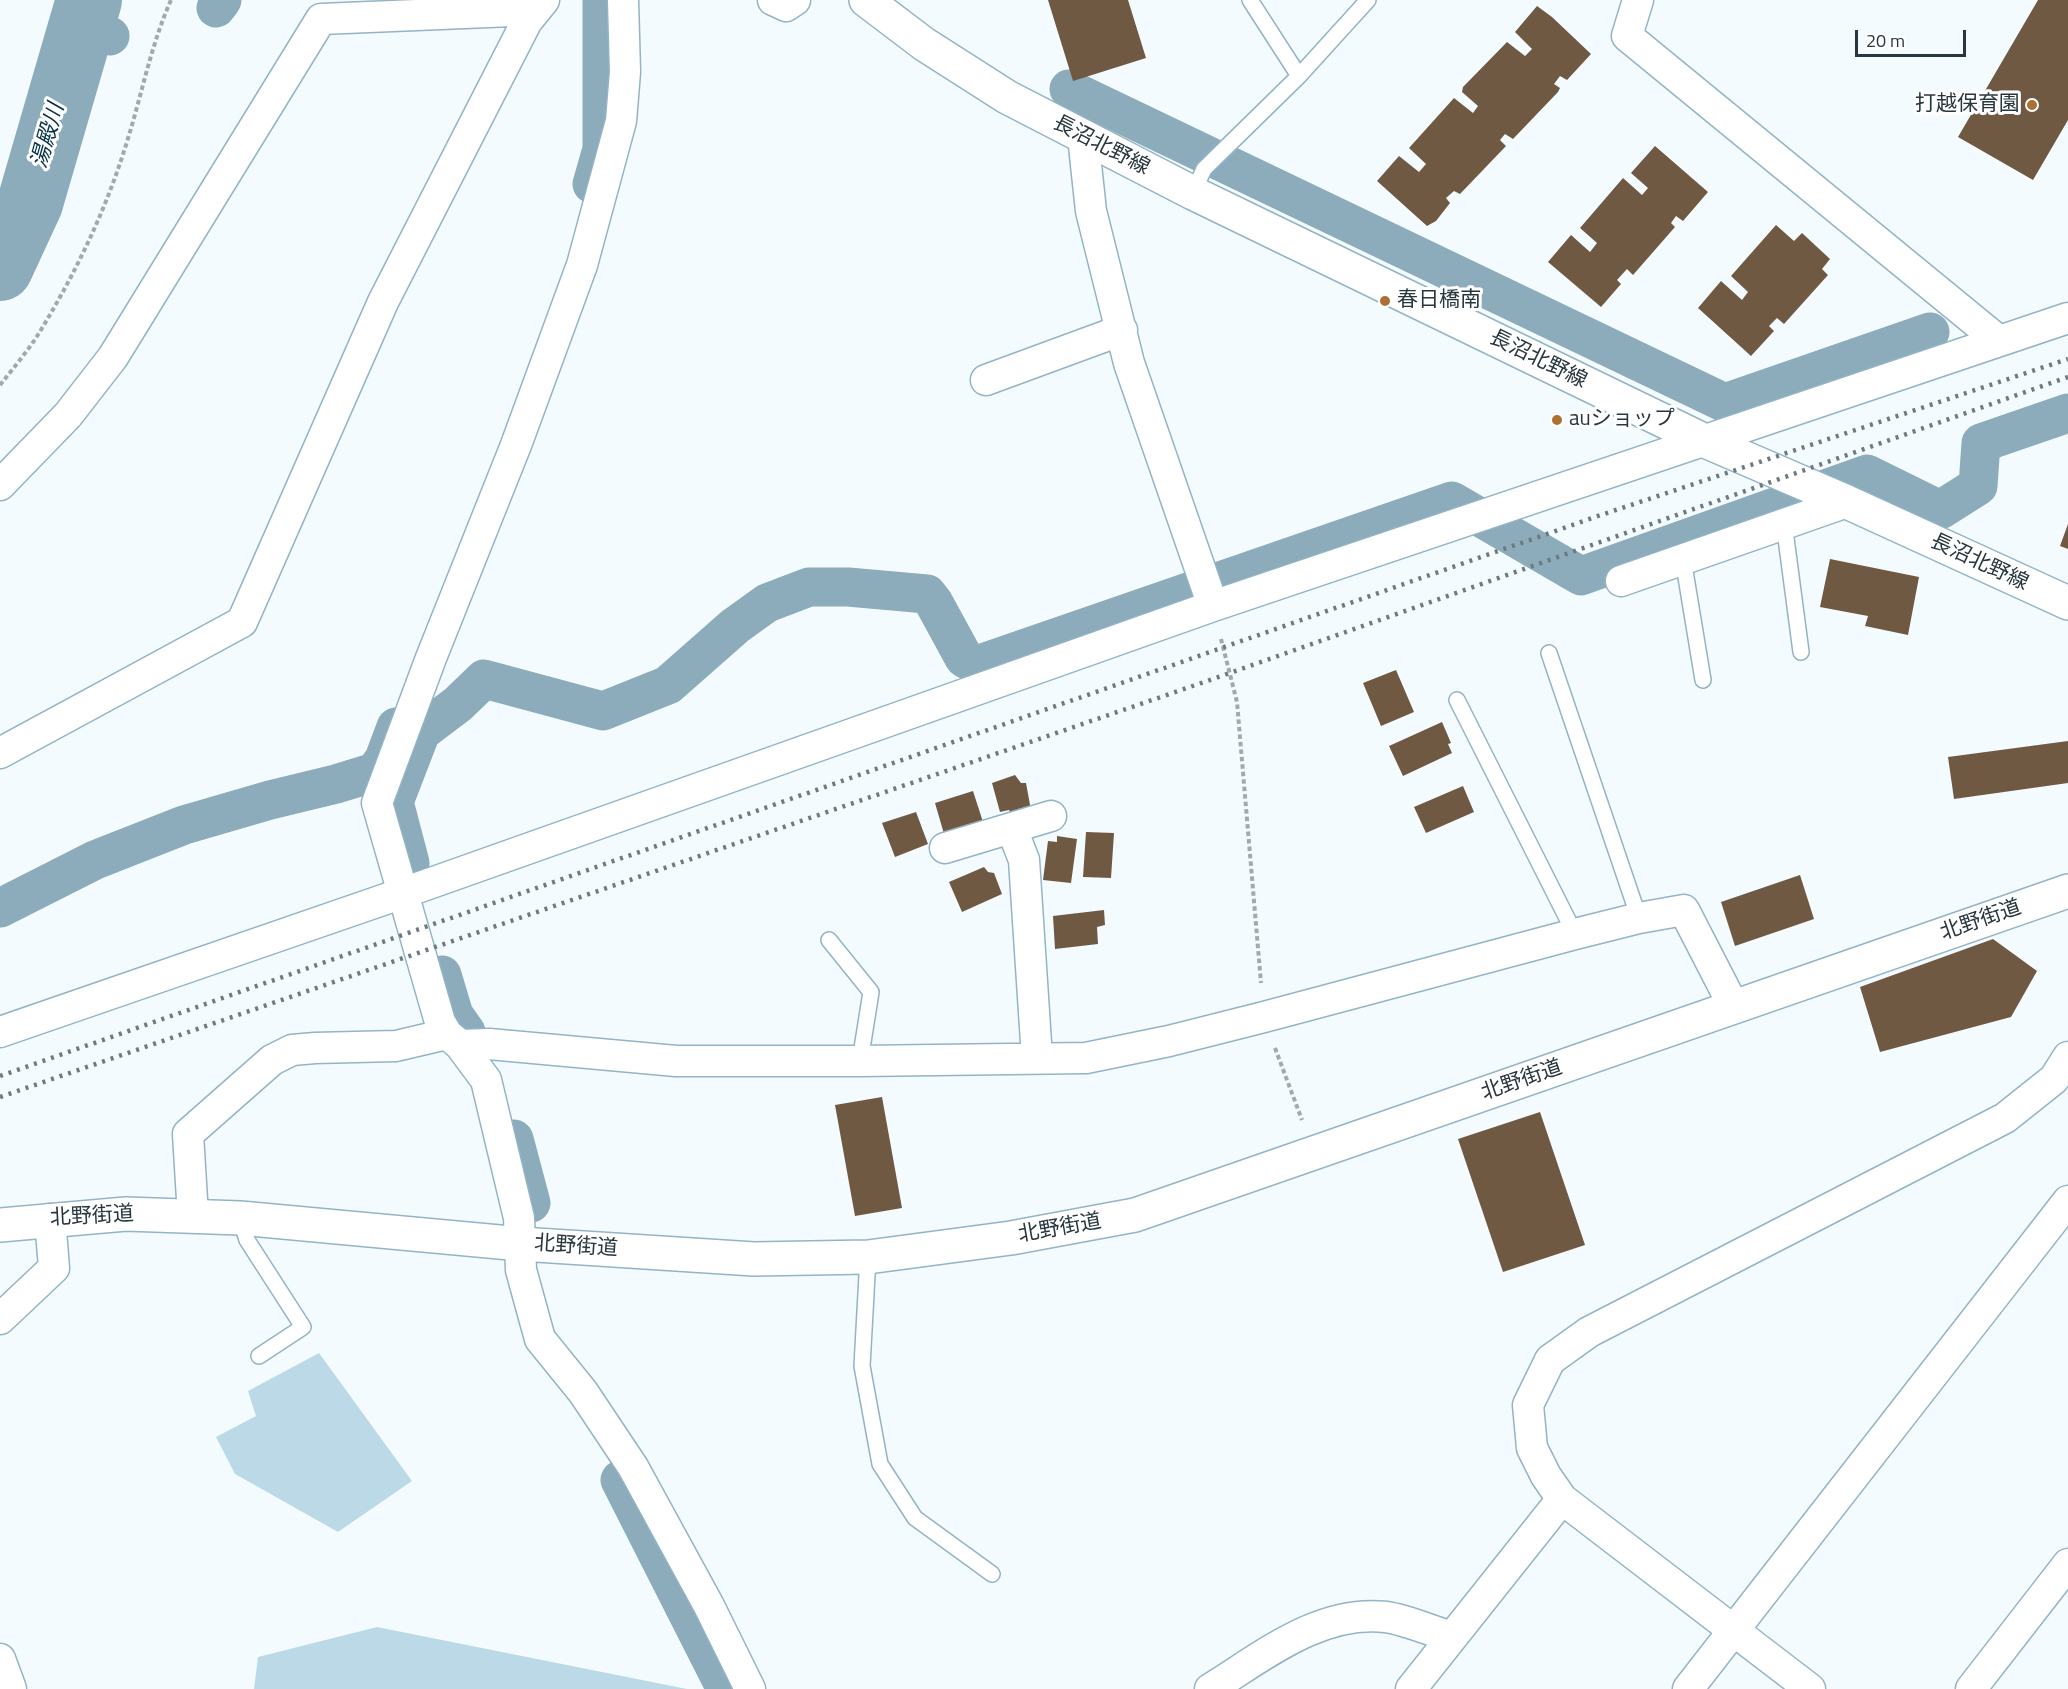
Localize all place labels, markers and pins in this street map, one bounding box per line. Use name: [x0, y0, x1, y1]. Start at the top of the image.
place label: 打越保育園: [1915, 92, 2020, 118]
marker: 打越保育園: [2025, 98, 2039, 112]
place label: 春日橋南: [1397, 288, 1481, 314]
marker: 春日橋南: [1378, 294, 1392, 308]
place label: auショップ: [1569, 407, 1675, 433]
marker: auショップ: [1550, 413, 1564, 427]

